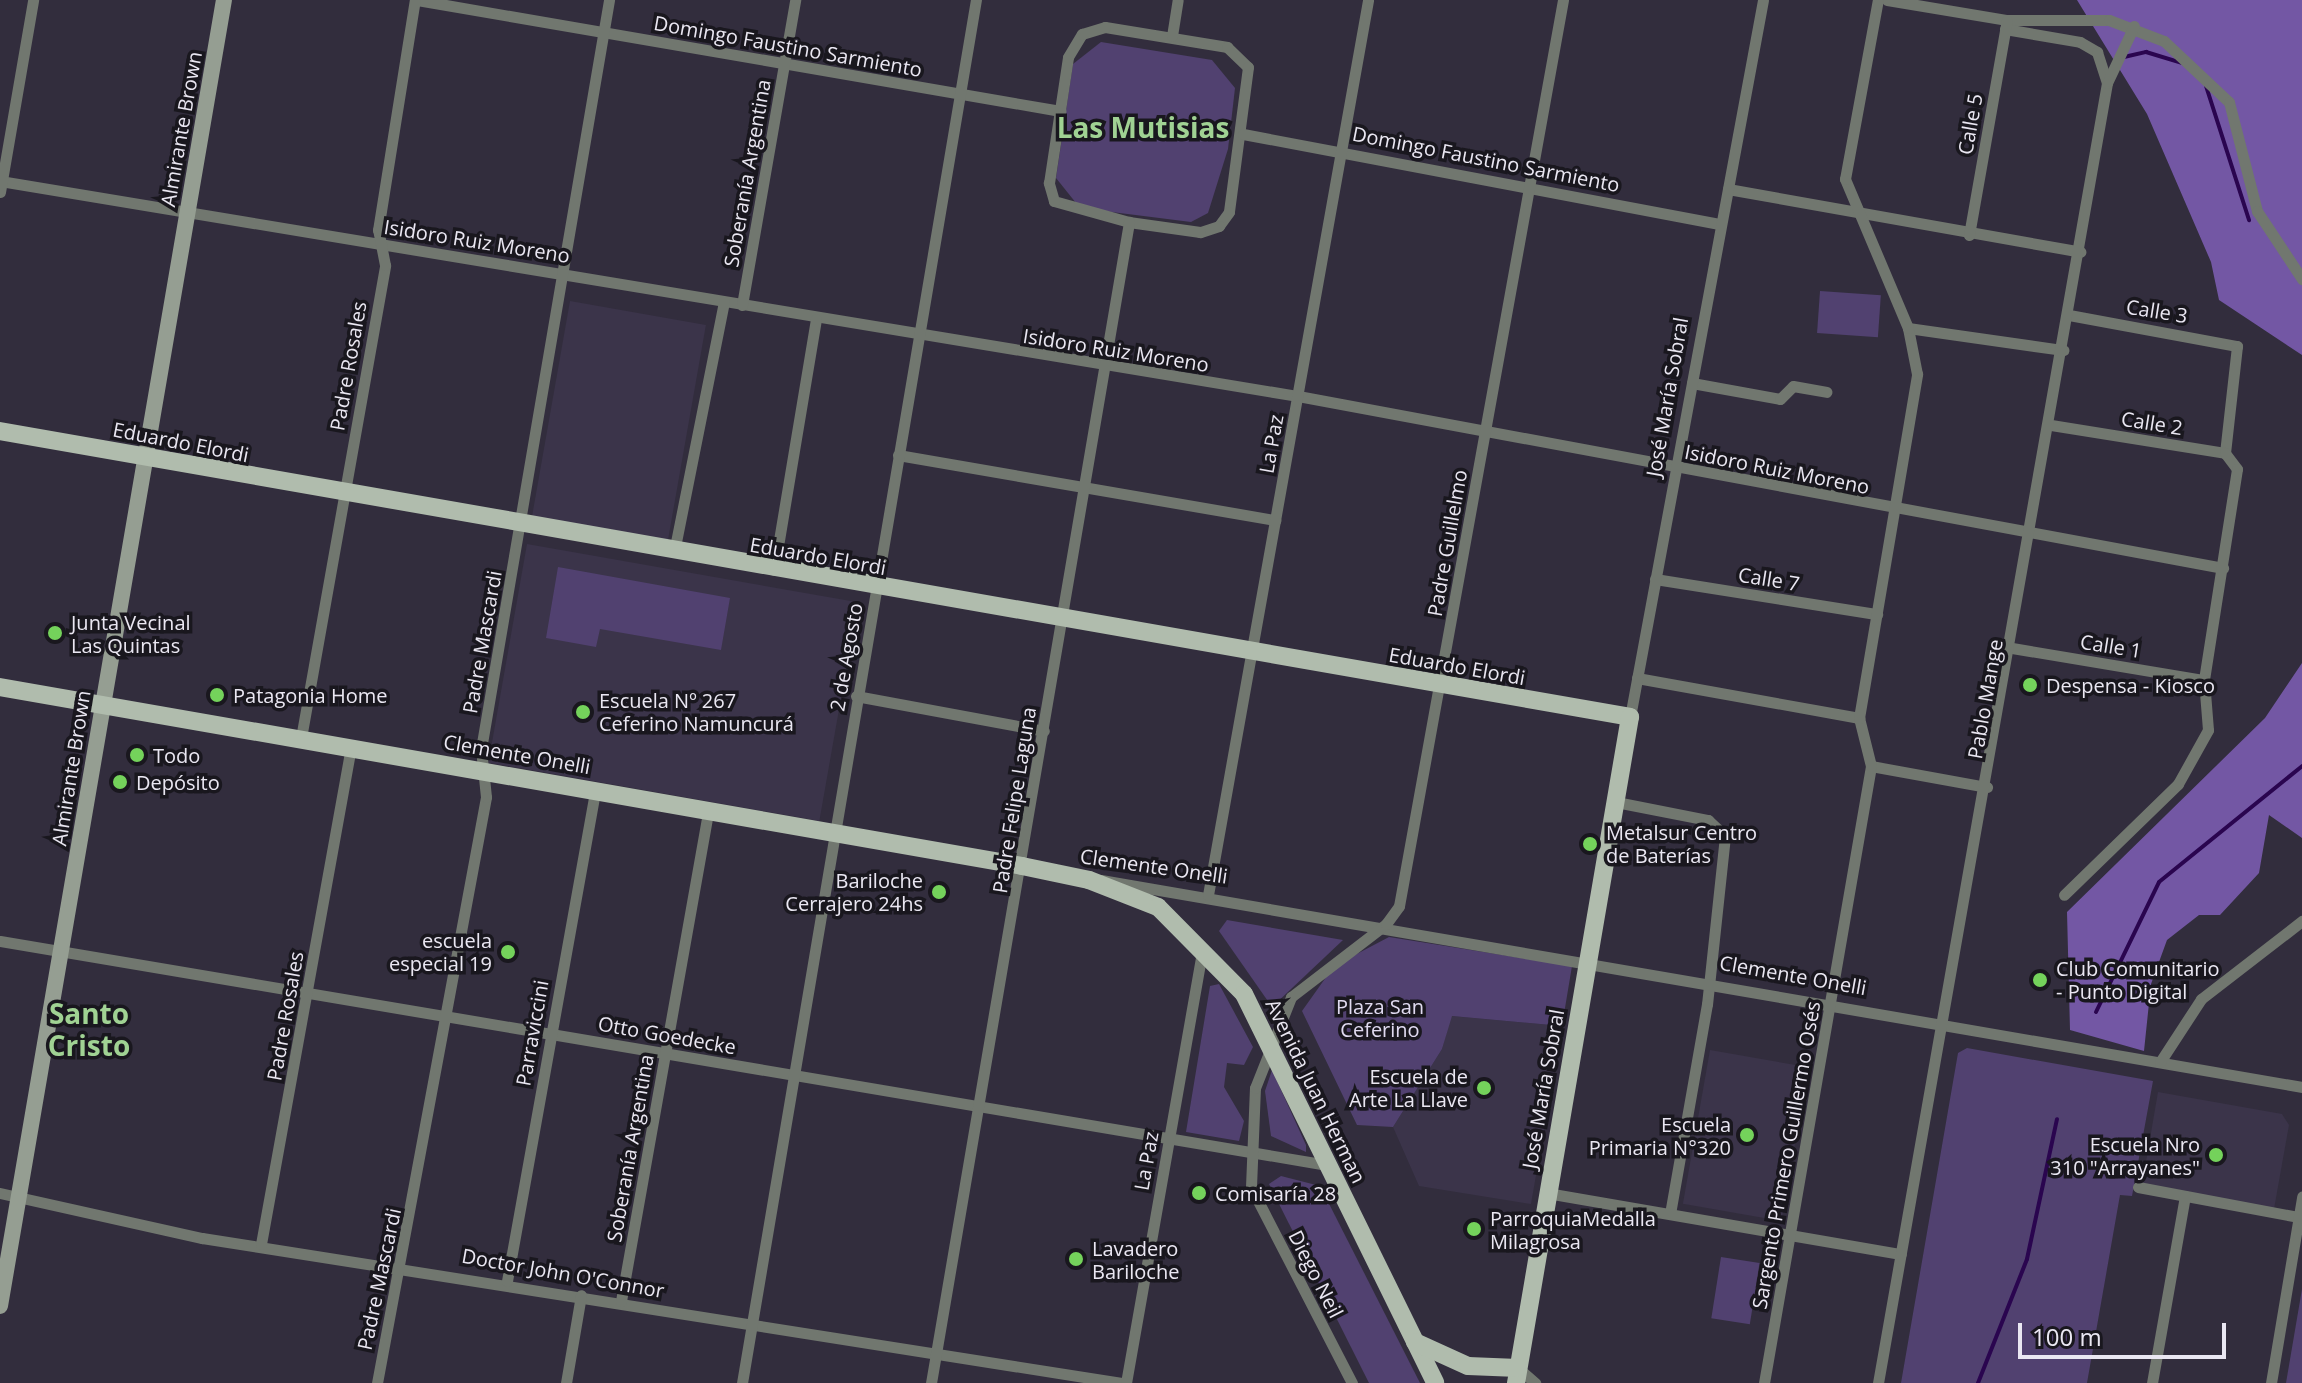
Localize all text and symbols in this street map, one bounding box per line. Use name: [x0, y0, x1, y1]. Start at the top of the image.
street label: Domingo Faustino Sarmiento: [652, 11, 924, 81]
street label: Almirante Brown: [156, 49, 206, 209]
street label: Soberanía Argentina: [719, 77, 775, 269]
street label: Calle 5: [1953, 92, 1987, 156]
district label: Las Mutisias: [1057, 110, 1229, 144]
street label: Domingo Faustino Sarmiento: [1350, 121, 1622, 197]
street label: Isidoro Ruiz Moreno: [382, 214, 572, 268]
street label: Calle 3: [2125, 294, 2189, 328]
street label: Padre Rosales: [325, 300, 371, 432]
street label: José María Sobral: [1641, 315, 1693, 479]
street label: Isidoro Ruiz Moreno: [1021, 323, 1211, 377]
street label: Calle 2: [2120, 406, 2184, 440]
street label: La Paz: [1254, 413, 1288, 475]
street label: Eduardo Elordi: [111, 417, 251, 467]
street label: Isidoro Ruiz Moreno: [1683, 439, 1871, 499]
street label: Padre Guillelmo: [1422, 468, 1472, 618]
street label: Eduardo Elordi: [748, 532, 888, 580]
street label: Calle 7: [1737, 562, 1801, 596]
street label: Padre Mascardi: [458, 569, 506, 715]
street label: 2 de Agosto: [825, 601, 867, 713]
place label: Junta Vecinal Las Quintas: [71, 610, 191, 657]
marker: Junta Vecinal Las Quintas: [46, 624, 64, 642]
street label: Calle 1: [2079, 629, 2143, 663]
street label: Pablo Mange: [1963, 637, 2007, 761]
street label: Eduardo Elordi: [1387, 642, 1527, 690]
place label: Despensa - Kiosco: [2046, 673, 2215, 697]
marker: Despensa - Kiosco: [2021, 676, 2039, 694]
place label: Patagonia Home: [233, 683, 387, 707]
marker: Patagonia Home: [208, 686, 226, 704]
street label: Almirante Brown: [47, 688, 95, 848]
place label: Escuela Nº 267 Ceferino Namuncurá: [599, 688, 794, 735]
marker: Escuela Nº 267 Ceferino Namuncurá: [574, 703, 592, 721]
street label: Padre Felipe Laguna: [987, 705, 1041, 895]
street label: Clemente Onelli: [442, 729, 592, 779]
place label: Todo: [153, 743, 200, 767]
marker: Todo: [128, 746, 146, 764]
place label: Depósito: [136, 770, 220, 794]
marker: Depósito: [111, 773, 129, 791]
place label: Metalsur Centro de Baterías: [1606, 820, 1757, 867]
marker: Metalsur Centro de Baterías: [1581, 835, 1599, 853]
street label: Clemente Onelli: [1079, 844, 1229, 888]
place label: Bariloche Cerrajero 24hs: [785, 868, 923, 915]
marker: Bariloche Cerrajero 24hs: [930, 883, 948, 901]
place label: escuela especial 19: [389, 928, 492, 975]
marker: escuela especial 19: [499, 943, 517, 961]
street label: Padre Rosales: [262, 950, 308, 1082]
street label: Clemente Onelli: [1718, 950, 1868, 1000]
place label: Club Comunitario - Punto Digital: [2056, 956, 2220, 1003]
marker: Club Comunitario - Punto Digital: [2031, 971, 2049, 989]
street label: Parraviccini: [511, 978, 553, 1088]
park label: Plaza San Ceferino: [1336, 994, 1424, 1041]
street label: Avenida Juan Herman: [1261, 995, 1371, 1187]
district label: Santo Cristo: [48, 996, 130, 1062]
street label: Sargento Primero Guillermo Osés: [1747, 999, 1825, 1311]
street label: José María Sobral: [1517, 1007, 1569, 1171]
street label: Otto Goedecke: [596, 1011, 738, 1059]
street label: Soberanía Argentina: [602, 1052, 658, 1244]
place label: Escuela de Arte La Llave: [1349, 1064, 1468, 1111]
marker: Escuela de Arte La Llave: [1475, 1079, 1493, 1097]
place label: Escuela Primaria N°320: [1589, 1112, 1731, 1159]
marker: Escuela Primaria N°320: [1738, 1126, 1756, 1144]
street label: La Paz: [1129, 1130, 1163, 1192]
place label: Escuela Nro 310 "Arrayanes": [2050, 1132, 2200, 1179]
marker: Escuela Nro 310 "Arrayanes": [2207, 1146, 2225, 1164]
place label: Comisaría 28: [1215, 1181, 1336, 1205]
marker: Comisaría 28: [1190, 1184, 1208, 1202]
street label: Padre Mascardi: [352, 1206, 406, 1352]
place label: ParroquiaMedalla Milagrosa: [1490, 1206, 1656, 1253]
marker: ParroquiaMedalla Milagrosa: [1465, 1220, 1483, 1238]
street label: Diego Neil: [1284, 1226, 1348, 1322]
place label: Lavadero Bariloche: [1092, 1236, 1179, 1283]
street label: Doctor John O'Connor: [460, 1243, 666, 1303]
marker: Lavadero Bariloche: [1067, 1250, 1085, 1268]
scale bar: [2022, 1307, 2230, 1357]
text: 100 m: [2032, 1320, 2102, 1353]

